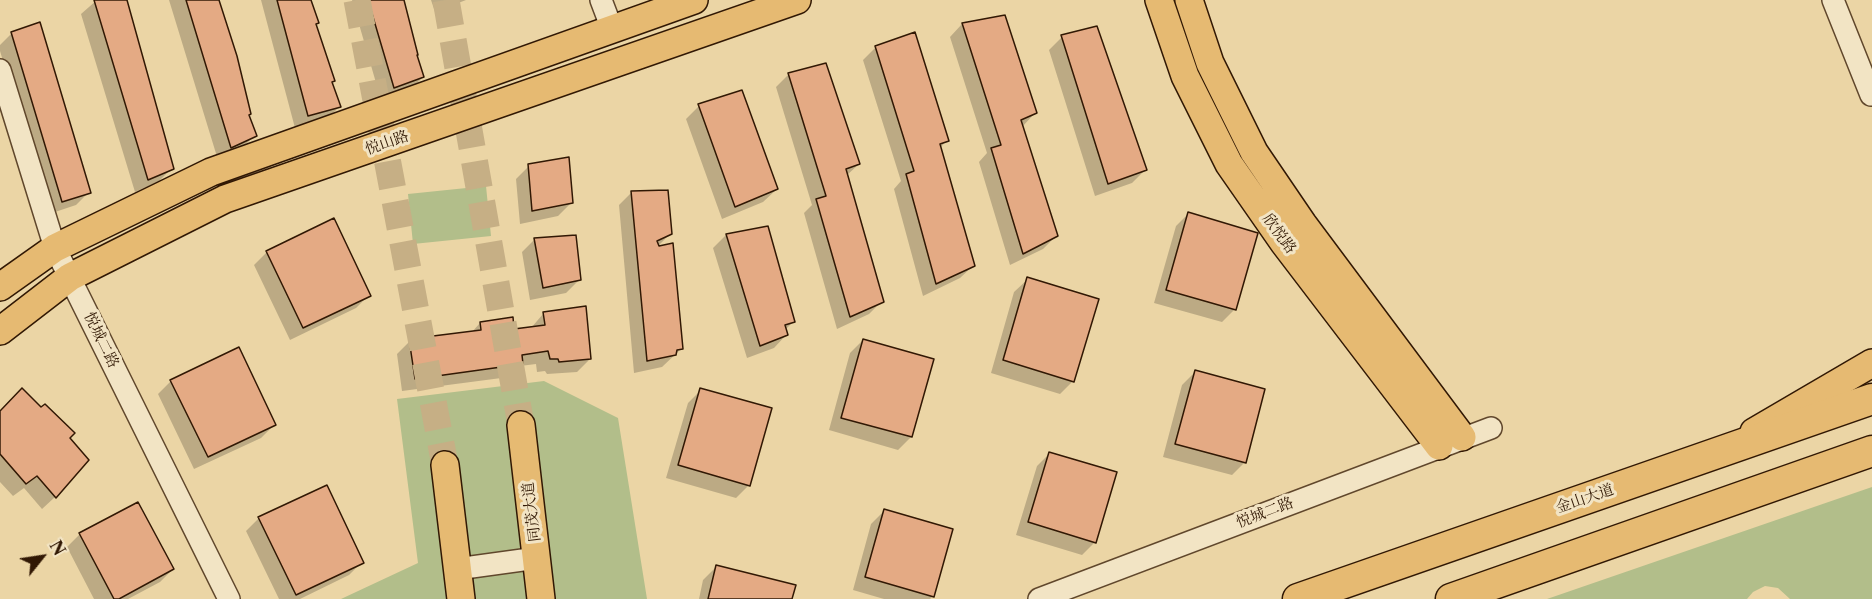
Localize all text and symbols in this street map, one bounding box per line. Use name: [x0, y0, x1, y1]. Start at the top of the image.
street label: 悦山路: [363, 127, 411, 159]
street label: 欣悦路: [1258, 211, 1300, 257]
street label: 悦城二路: [80, 309, 122, 371]
street label: 同茂大道: [519, 481, 545, 543]
street label: 金山大道: [1554, 481, 1616, 517]
street label: 悦城二路: [1234, 494, 1296, 532]
north arrow: [12, 527, 72, 587]
text: N: [45, 537, 70, 559]

